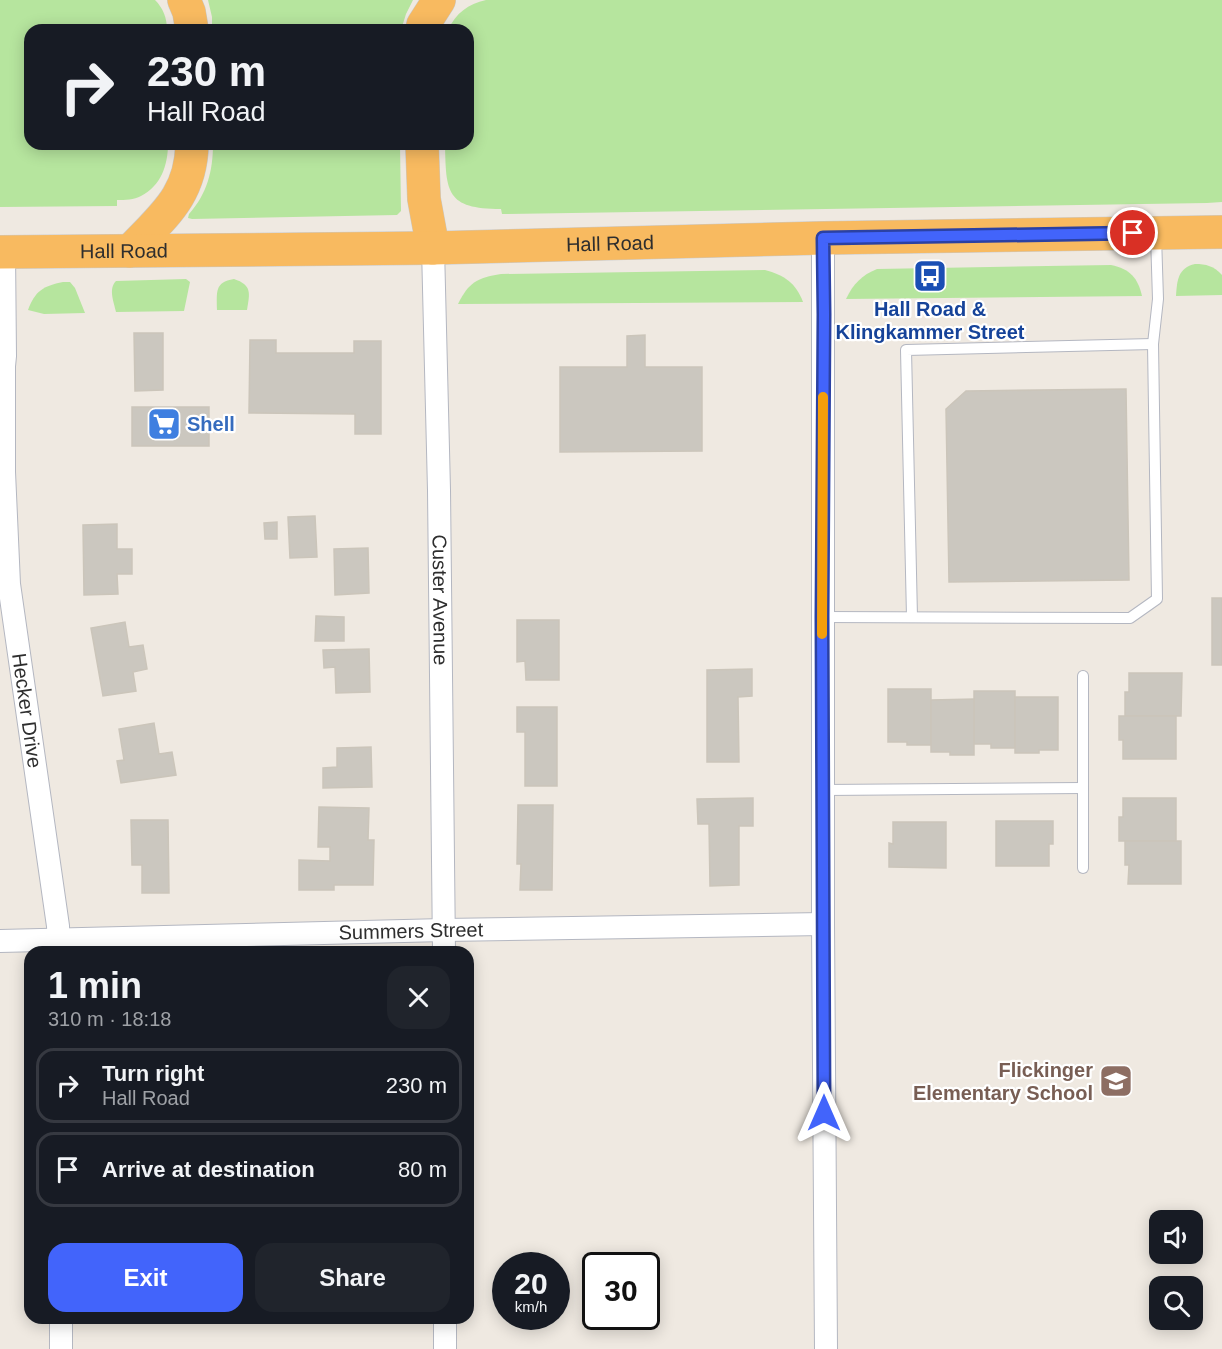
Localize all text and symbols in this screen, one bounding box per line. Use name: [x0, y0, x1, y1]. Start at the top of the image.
icon: right: [48, 48, 126, 126]
text: 230 m: [147, 48, 266, 95]
text: Hall Road: [147, 97, 266, 127]
pin: [1107, 207, 1158, 258]
icon: arrive: [1116, 216, 1149, 249]
street label: Hall Road: [566, 231, 654, 256]
street label: Hall Road: [80, 239, 168, 262]
bus stop icon: Hall Road & Klingkammer Street: [912, 258, 948, 294]
place label: Hall Road & Klingkammer Street: [836, 298, 1025, 343]
supermarket icon: Shell: [146, 406, 182, 442]
place label: Shell: [187, 413, 235, 435]
street label: Custer Avenue: [428, 534, 452, 665]
street label: Hecker Drive: [8, 652, 46, 769]
street label: Summers Street: [338, 918, 484, 944]
text: 1 min: [48, 965, 142, 1006]
button: close: [387, 966, 450, 1029]
text: 310 m · 18:18: [48, 1008, 171, 1030]
place label: Flickinger Elementary School: [913, 1059, 1093, 1104]
text: Turn right: [102, 1061, 204, 1086]
school or university icon: Flickinger Elementary School: [1098, 1063, 1134, 1099]
icon: right: [51, 1069, 84, 1102]
text: 230 m: [386, 1073, 447, 1098]
position arrow: [792, 1081, 856, 1145]
text: Hall Road: [102, 1087, 190, 1109]
icon: arrive: [51, 1153, 84, 1186]
text: Arrive at destination: [102, 1157, 315, 1182]
text: 80 m: [398, 1157, 447, 1182]
map controls: [1149, 1210, 1203, 1330]
button: sound: [1149, 1210, 1203, 1264]
button: Exit: [48, 1243, 243, 1312]
button: Share: [255, 1243, 450, 1312]
speed limit sign: 30: [582, 1252, 660, 1330]
text: 20: [514, 1267, 548, 1300]
button: search: [1149, 1276, 1203, 1330]
text: km/h: [515, 1298, 547, 1315]

